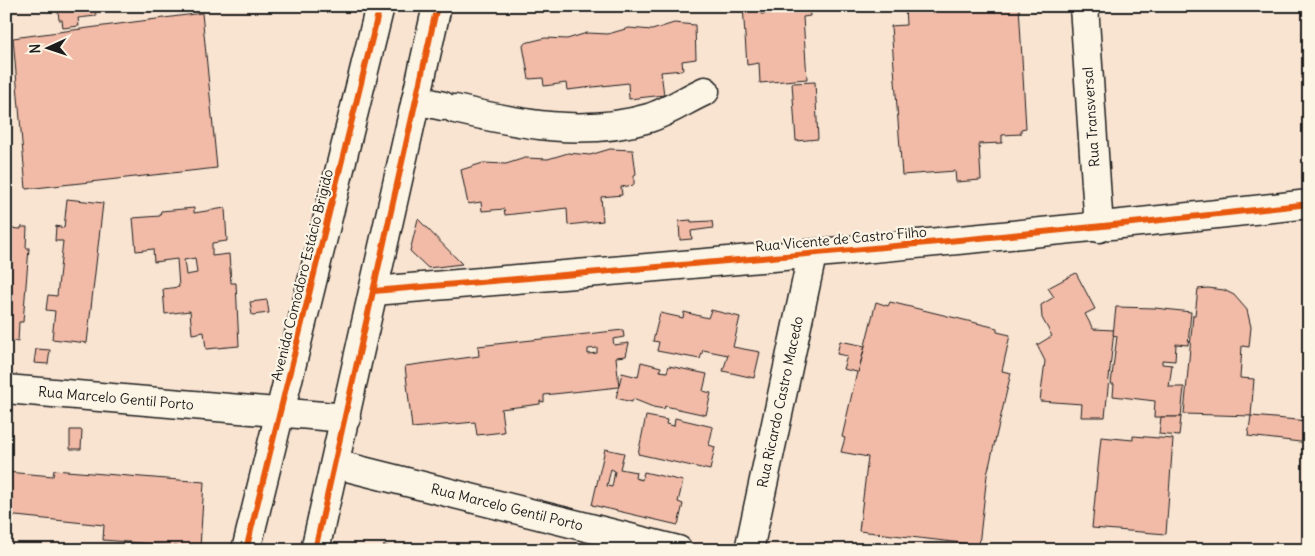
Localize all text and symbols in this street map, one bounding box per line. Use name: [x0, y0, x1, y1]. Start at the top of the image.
north arrow: [22, 22, 72, 72]
text: N: [26, 43, 44, 54]
street label: Rua Transversal: [1079, 66, 1103, 168]
street label: Avenida Comodoro Estácio Brigido: [267, 167, 337, 383]
street label: Rua Vicente de Castro Filho: [754, 223, 928, 255]
street label: Rua Ricardo Castro Macedo: [753, 314, 807, 489]
street label: Rua Marcelo Gentil Porto: [37, 382, 195, 414]
street label: Rua Marcelo Gentil Porto: [429, 479, 585, 535]

